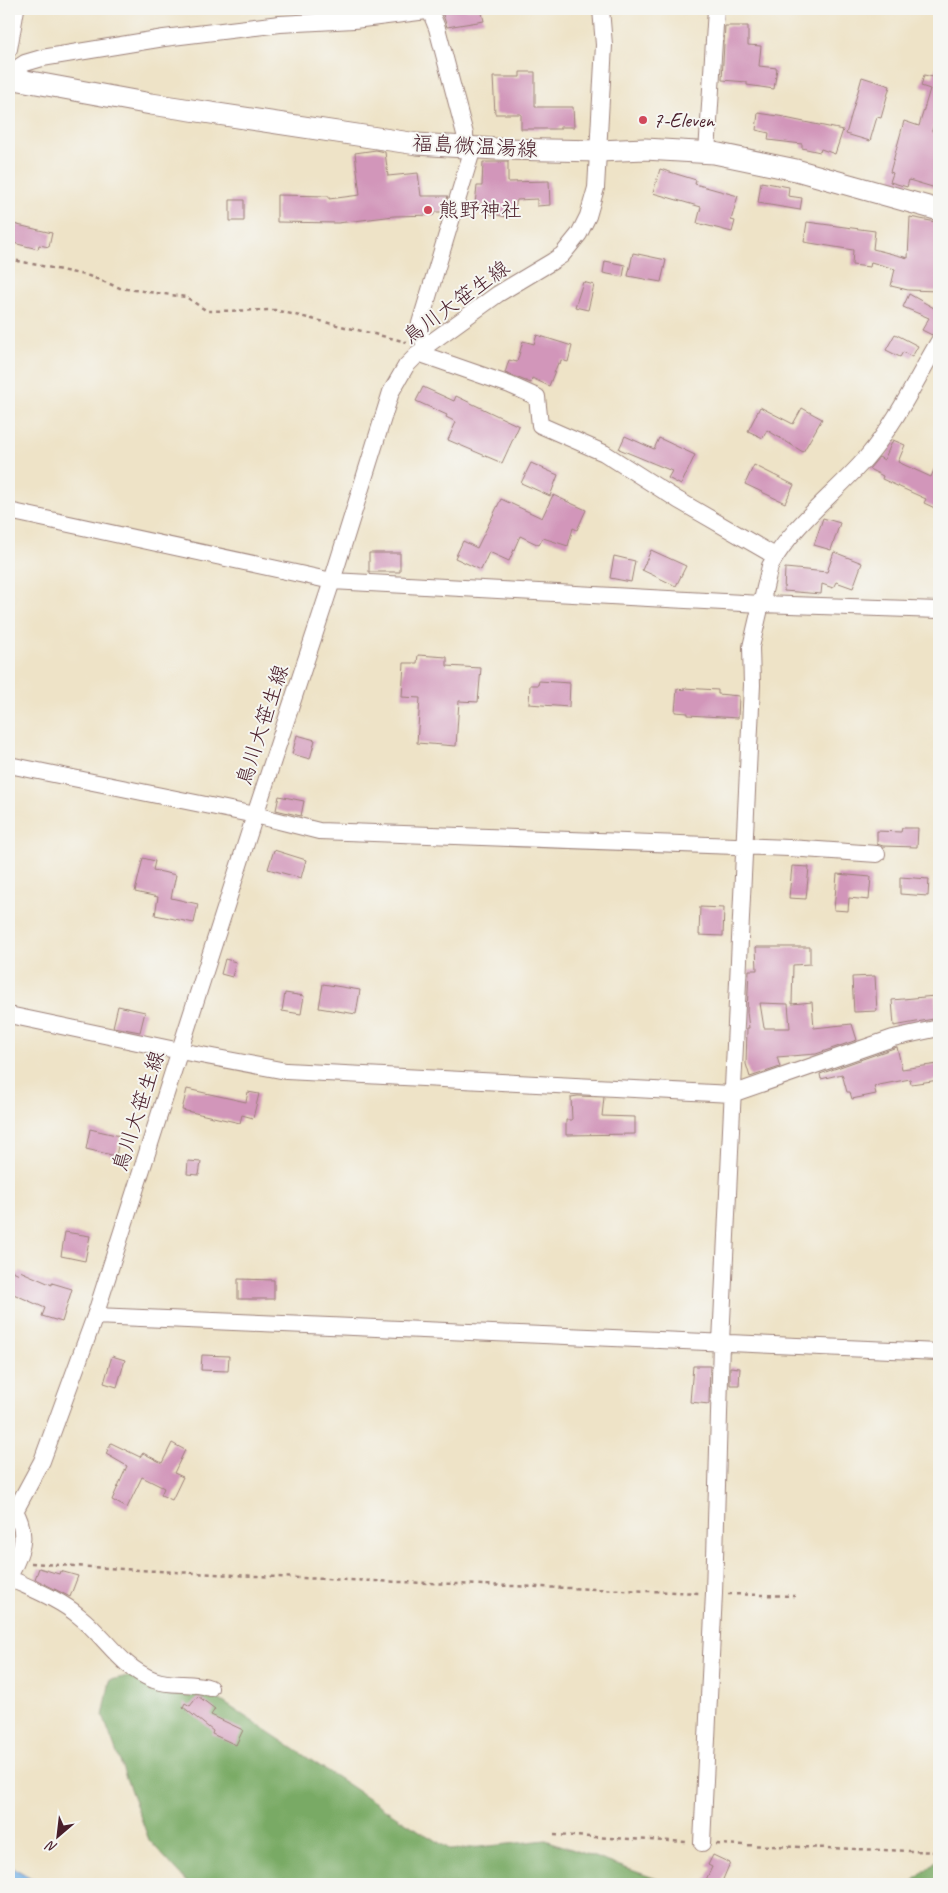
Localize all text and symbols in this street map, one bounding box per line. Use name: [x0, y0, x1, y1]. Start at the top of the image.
place label: 7-Eleven: [653, 107, 716, 133]
marker: 7-Eleven: [637, 114, 649, 126]
street label: 福島微温湯線: [411, 130, 539, 162]
place label: 熊野神社: [438, 197, 522, 223]
marker: 熊野神社: [422, 204, 434, 216]
street label: 鳥川大笹生線: [397, 254, 515, 350]
street label: 鳥川大笹生線: [230, 661, 294, 789]
street label: 鳥川大笹生線: [106, 1047, 170, 1175]
north arrow: [32, 1810, 82, 1860]
text: N: [42, 1836, 60, 1857]

